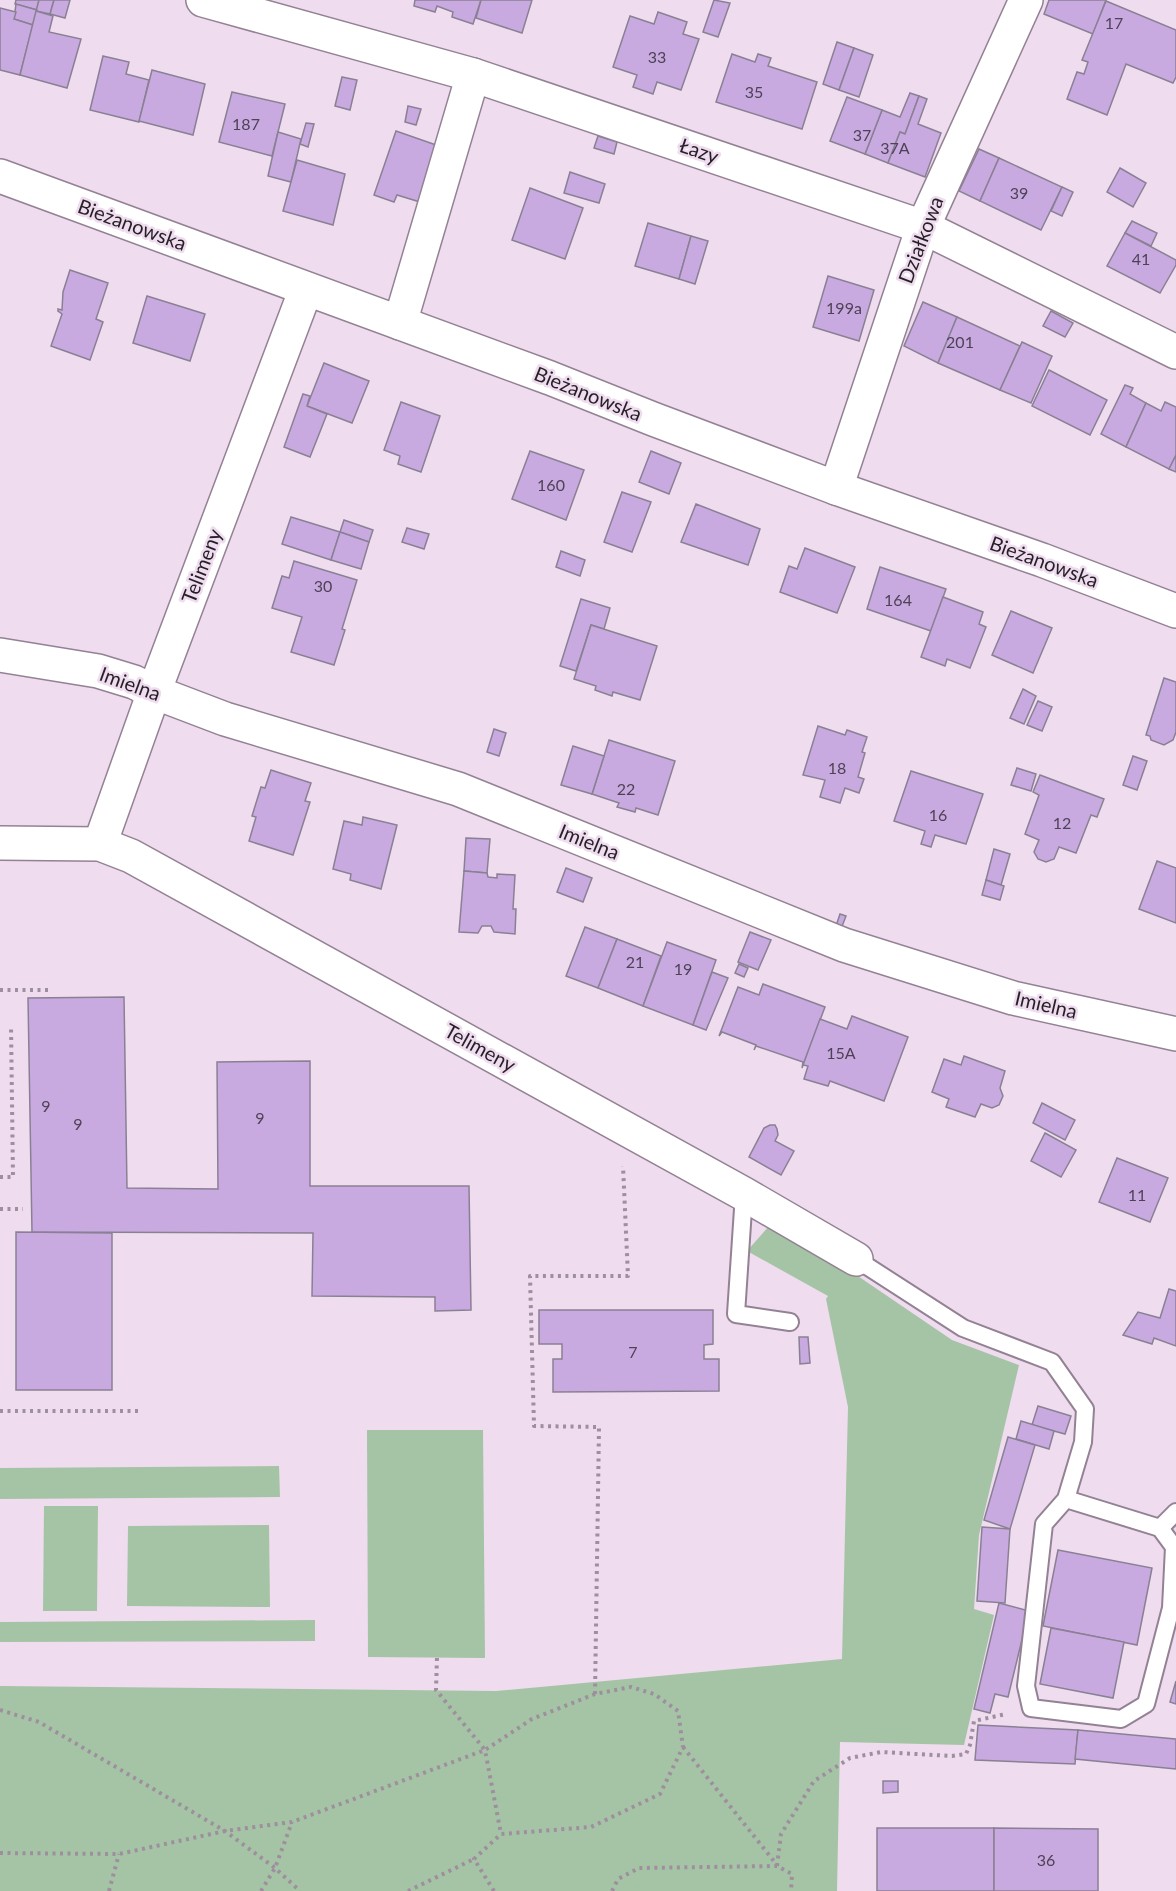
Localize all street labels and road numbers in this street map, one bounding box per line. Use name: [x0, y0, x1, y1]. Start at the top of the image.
street label: Łazy: [677, 132, 723, 168]
street label: Bieżanowska: [75, 193, 190, 255]
street label: Działkowa: [893, 193, 948, 287]
street label: Bieżanowska: [531, 361, 646, 426]
street label: Telimeny: [176, 524, 226, 606]
street label: Bieżanowska: [987, 530, 1102, 592]
street label: Imielna: [97, 661, 164, 705]
street label: Imielna: [556, 818, 623, 864]
street label: Imielna: [1013, 985, 1080, 1023]
street label: Telimeny: [441, 1018, 521, 1077]

